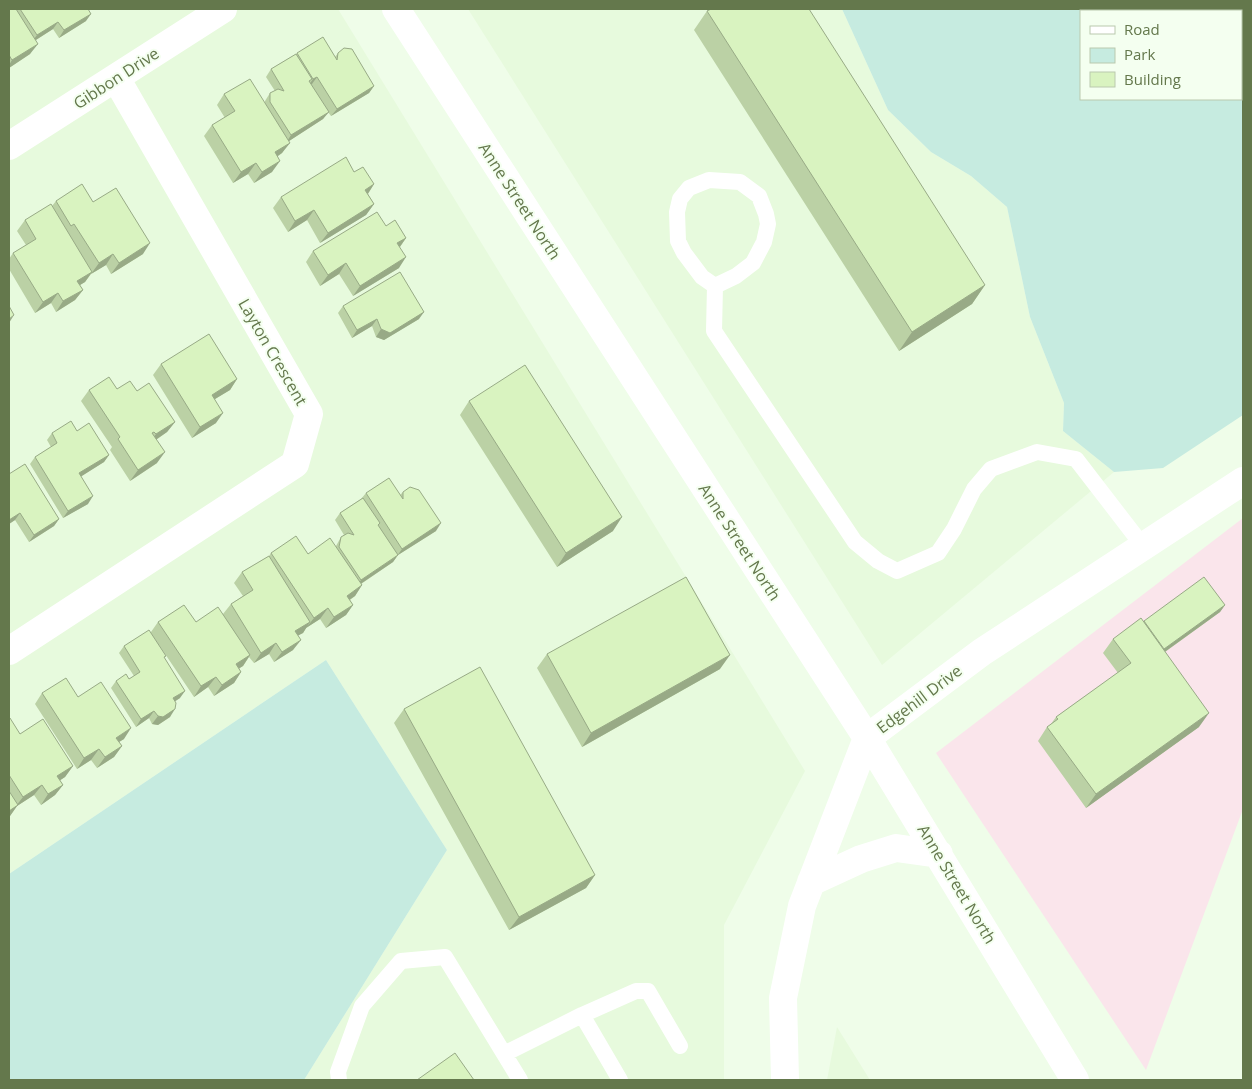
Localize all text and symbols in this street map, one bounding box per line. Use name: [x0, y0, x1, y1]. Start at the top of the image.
legend: [1080, 10, 1242, 100]
text: Road: [1124, 19, 1160, 39]
street label: Gibbon Drive: [69, 42, 163, 114]
text: Park: [1124, 44, 1155, 64]
text: Building: [1124, 69, 1181, 89]
street label: Anne Street North: [474, 138, 566, 264]
street label: Layton Crescent: [233, 295, 313, 410]
street label: Anne Street North: [694, 479, 786, 605]
street label: Edgehill Drive: [872, 660, 966, 738]
street label: Anne Street North: [913, 820, 1001, 948]

